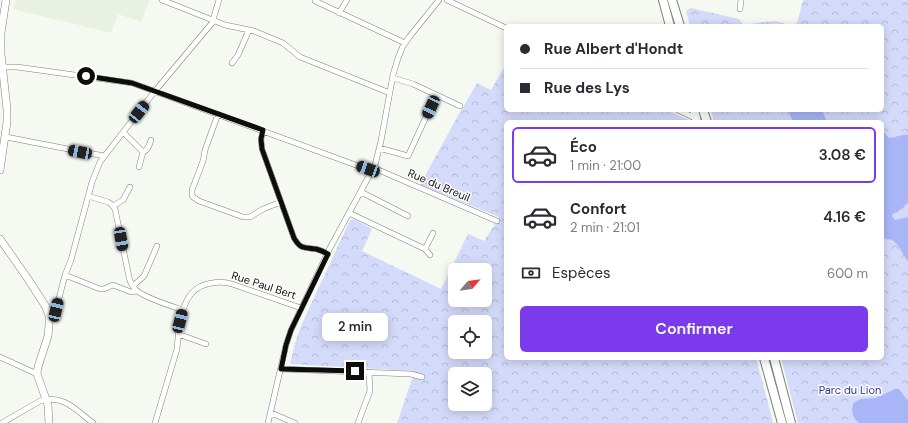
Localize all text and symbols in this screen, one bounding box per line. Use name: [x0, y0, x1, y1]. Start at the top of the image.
text: Rue Albert d'Hondt: [544, 39, 683, 59]
route start: [77, 67, 95, 85]
text: Rue des Lys: [544, 78, 630, 98]
car: [420, 94, 442, 120]
car: [127, 99, 151, 125]
icon: car: [522, 137, 558, 173]
text: Éco: [570, 137, 597, 157]
car: [67, 144, 93, 160]
text: 3.08 €: [819, 145, 866, 165]
text: 1 min · 21:00: [570, 157, 641, 174]
car: [355, 159, 381, 179]
street label: Rue du Breuil: [406, 166, 472, 204]
icon: car: [522, 199, 558, 235]
text: Confort: [570, 199, 627, 219]
text: 4.16 €: [823, 207, 866, 227]
text: 2 min · 21:01: [570, 219, 640, 236]
car: [113, 226, 129, 252]
icon: cash: [520, 262, 542, 284]
north arrow: [448, 263, 492, 307]
map controls: [448, 263, 492, 411]
text: Espèces: [552, 263, 611, 283]
text: 600 m: [827, 265, 868, 282]
street label: Rue Paul Bert: [230, 268, 298, 302]
car: [47, 297, 65, 323]
button: Confirmer: [520, 306, 868, 352]
car: [171, 308, 189, 334]
callout: 2 min: [322, 313, 388, 341]
button: locate: [448, 315, 492, 359]
text: 2 min: [338, 318, 372, 335]
route end: [346, 362, 364, 380]
button: layers: [448, 367, 492, 411]
park label: Parc du Lion: [819, 383, 881, 397]

